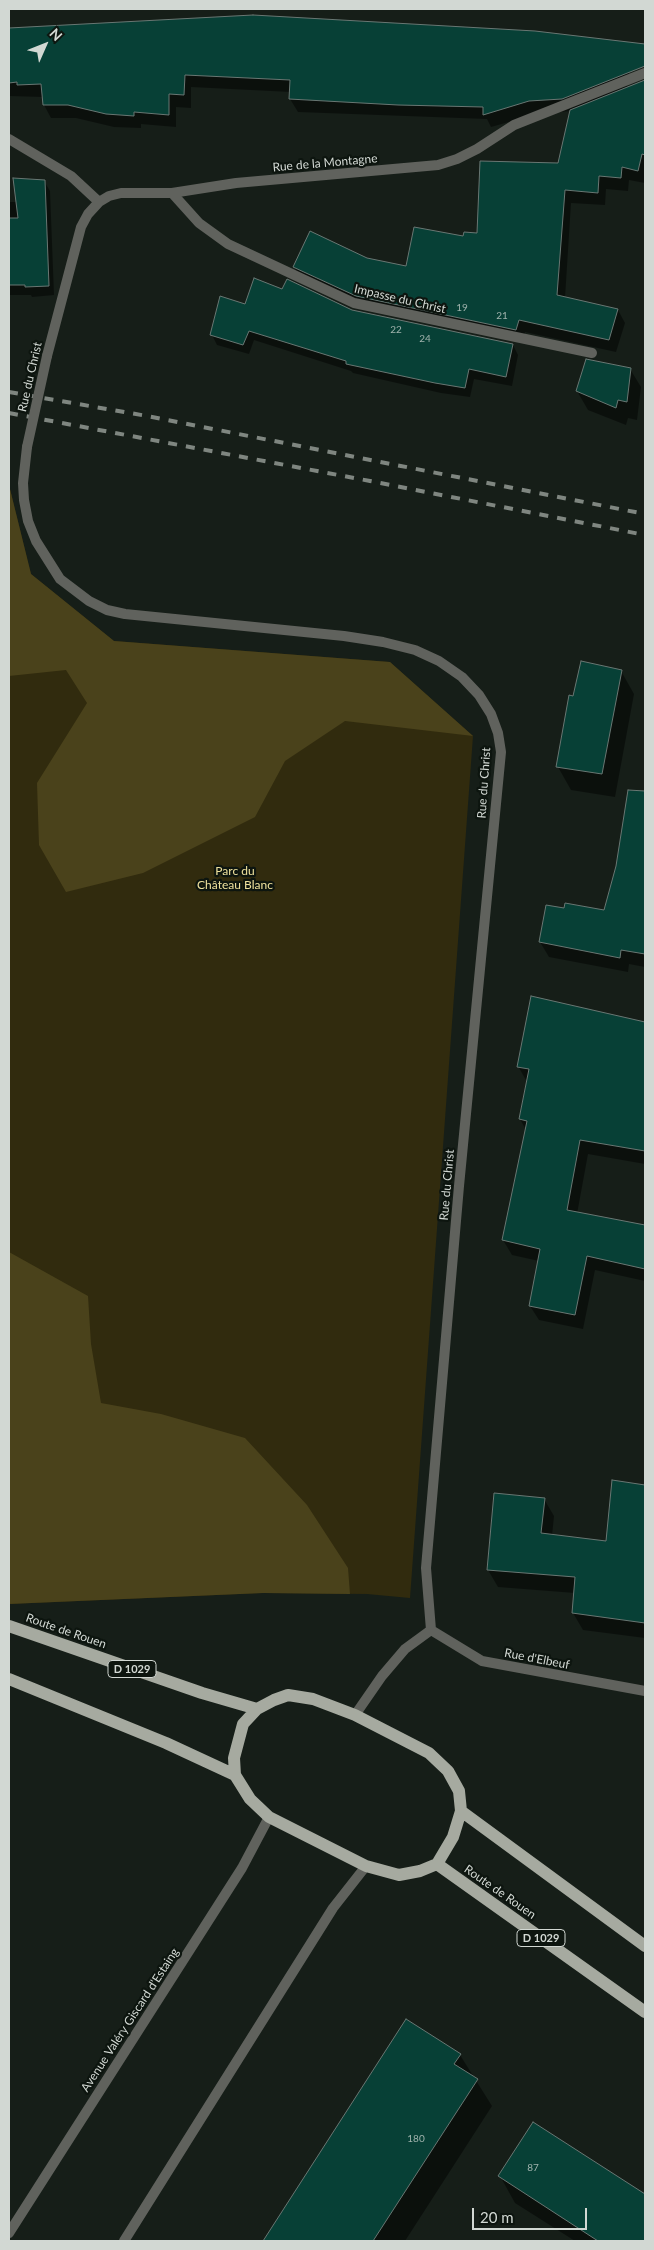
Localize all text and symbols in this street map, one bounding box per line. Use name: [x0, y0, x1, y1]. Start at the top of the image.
north arrow: [20, 20, 70, 70]
text: N: [46, 24, 66, 44]
street label: Rue de la Montagne: [272, 151, 378, 175]
street label: Impasse du Christ: [353, 281, 447, 317]
house number: 19: [456, 302, 468, 314]
house number: 21: [496, 310, 508, 322]
house number: 22: [390, 324, 402, 336]
house number: 24: [419, 333, 431, 345]
street label: Rue du Christ: [15, 341, 45, 413]
street label: Rue du Christ: [474, 747, 494, 819]
park label: Parc du Château Blanc: [197, 864, 273, 892]
street label: Rue du Christ: [437, 1149, 457, 1221]
street label: Route de Rouen: [24, 1611, 108, 1651]
street label: Rue d'Elbeuf: [503, 1646, 571, 1672]
road number: D 1029: [108, 1660, 156, 1678]
street label: Route de Rouen: [461, 1862, 539, 1922]
road number: D 1029: [517, 1930, 565, 1946]
street label: Avenue Valéry Giscard d'Estaing: [78, 1945, 182, 2095]
house number: 180: [407, 2133, 425, 2145]
house number: 87: [527, 2162, 539, 2174]
scale bar: [474, 2198, 589, 2230]
text: 20 m: [480, 2208, 514, 2226]

